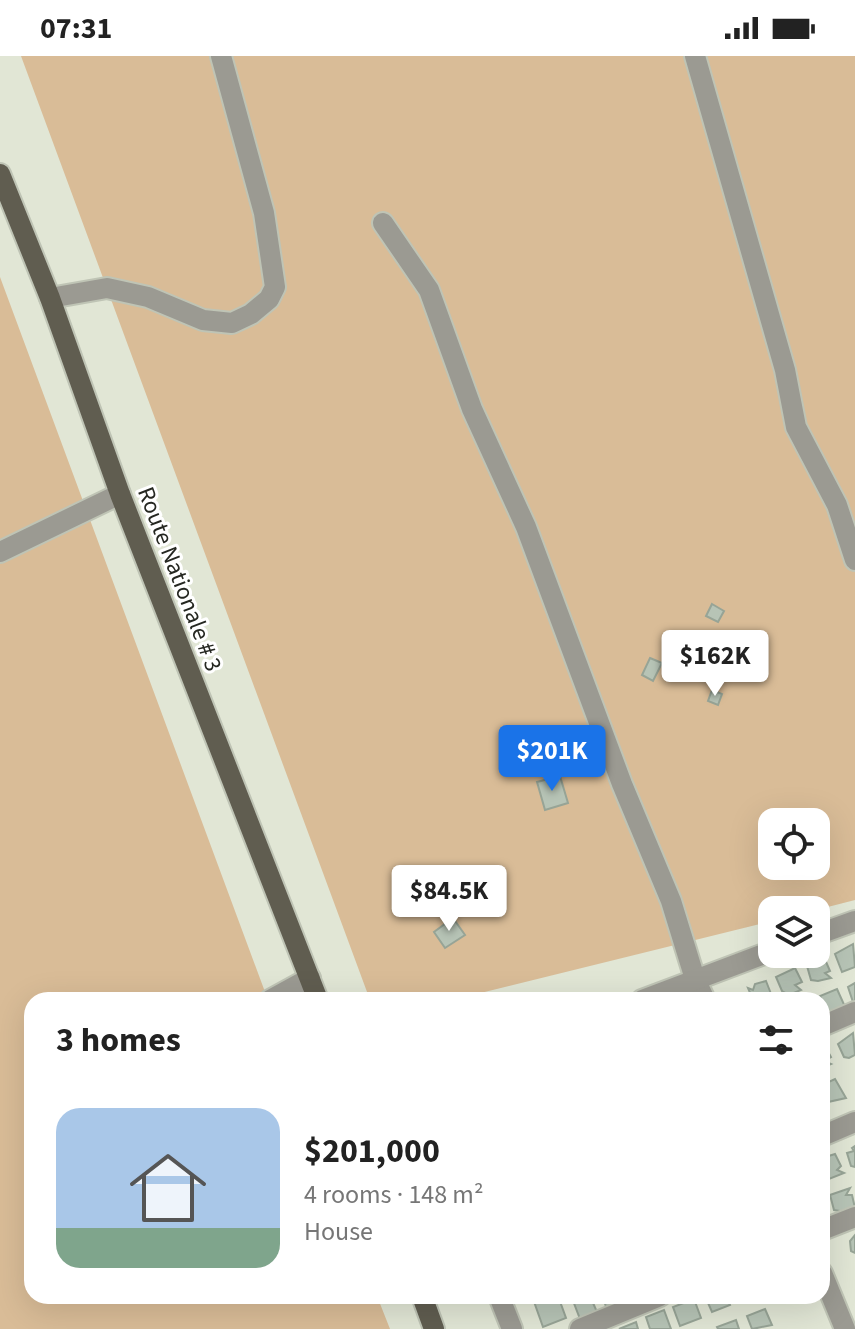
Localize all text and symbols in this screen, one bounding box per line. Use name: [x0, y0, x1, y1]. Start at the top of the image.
text: 07:31: [40, 7, 112, 50]
street label: Route Nationale # 3: [128, 482, 231, 676]
pin: $162K: [659, 630, 771, 698]
text: $162K: [680, 637, 750, 674]
pin: $201K: [496, 725, 608, 793]
text: $201K: [517, 732, 587, 769]
map controls: [758, 808, 830, 968]
button: locate: [758, 808, 830, 880]
pin: $84.5K: [384, 865, 514, 933]
text: $84.5K: [410, 872, 488, 909]
button: layers: [758, 896, 830, 968]
text: 3 homes: [56, 1016, 181, 1065]
icon: filters: [754, 1018, 798, 1062]
text: $201,000: [304, 1127, 440, 1176]
icon: home: [120, 1140, 216, 1236]
text: 4 rooms · 148 m²: [304, 1176, 483, 1213]
text: House: [304, 1213, 373, 1250]

